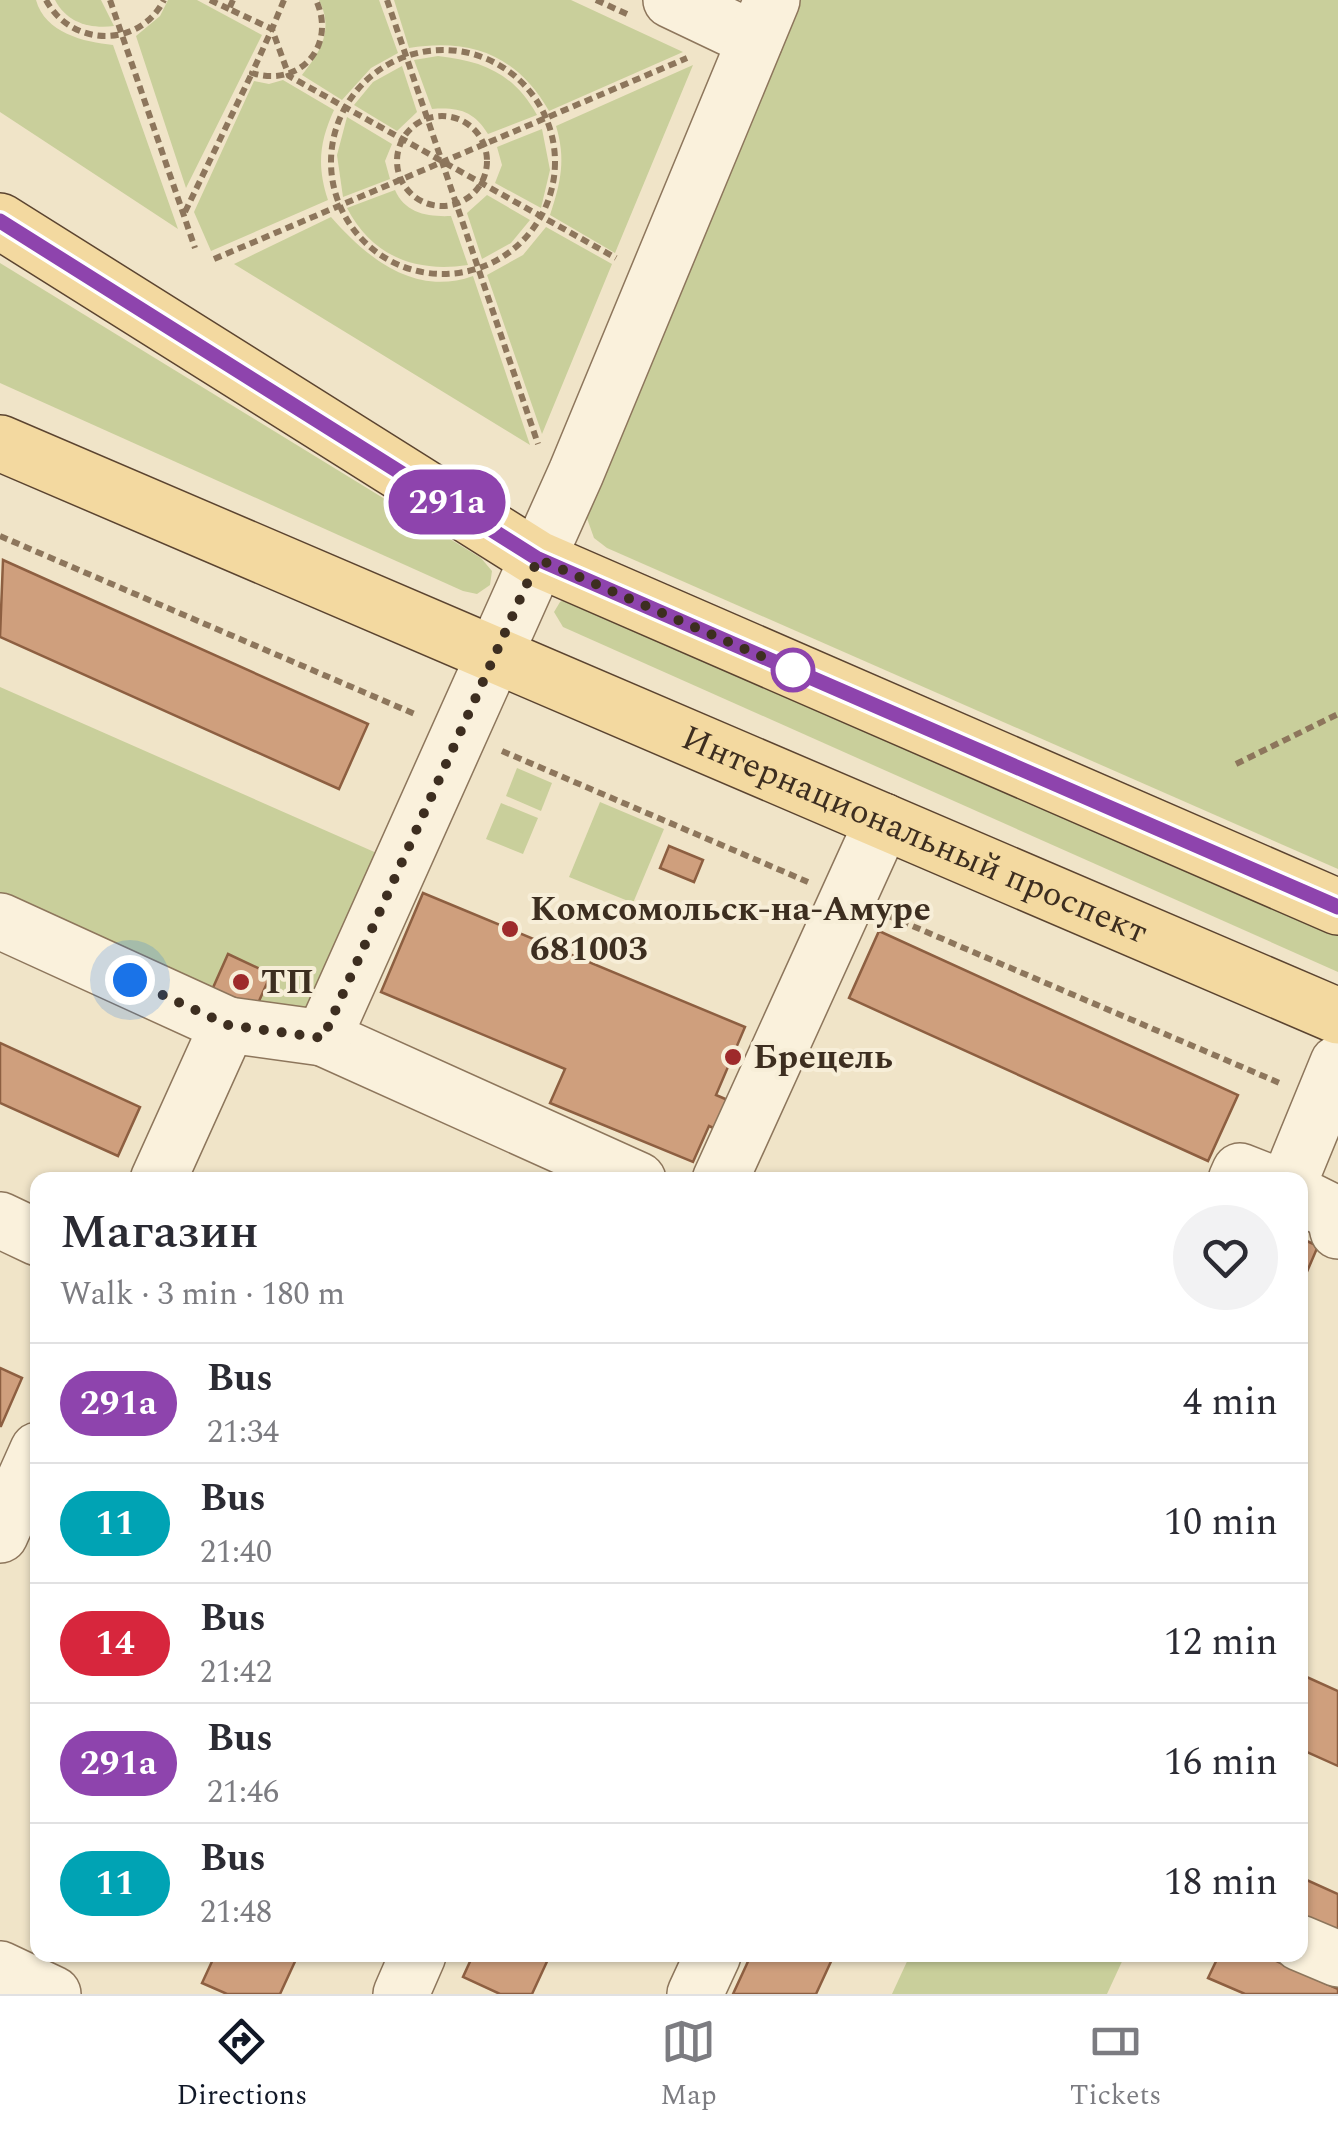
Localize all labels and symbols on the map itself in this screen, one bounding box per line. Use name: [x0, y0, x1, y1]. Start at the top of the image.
line badge: 291а: [377, 470, 517, 534]
unlabelled marker: [772, 649, 814, 691]
street label: Интернациональный проспект: [673, 711, 1156, 958]
place label: Комсомольск-на-Амуре 681003: [530, 883, 931, 976]
marker: Комсомольск-на-Амуре 681003: [499, 918, 521, 940]
your location: [105, 955, 155, 1005]
place label: ТП: [261, 956, 314, 1009]
marker: ТП: [230, 971, 252, 993]
place label: Брецель: [753, 1031, 893, 1084]
marker: Брецель: [722, 1046, 744, 1068]

